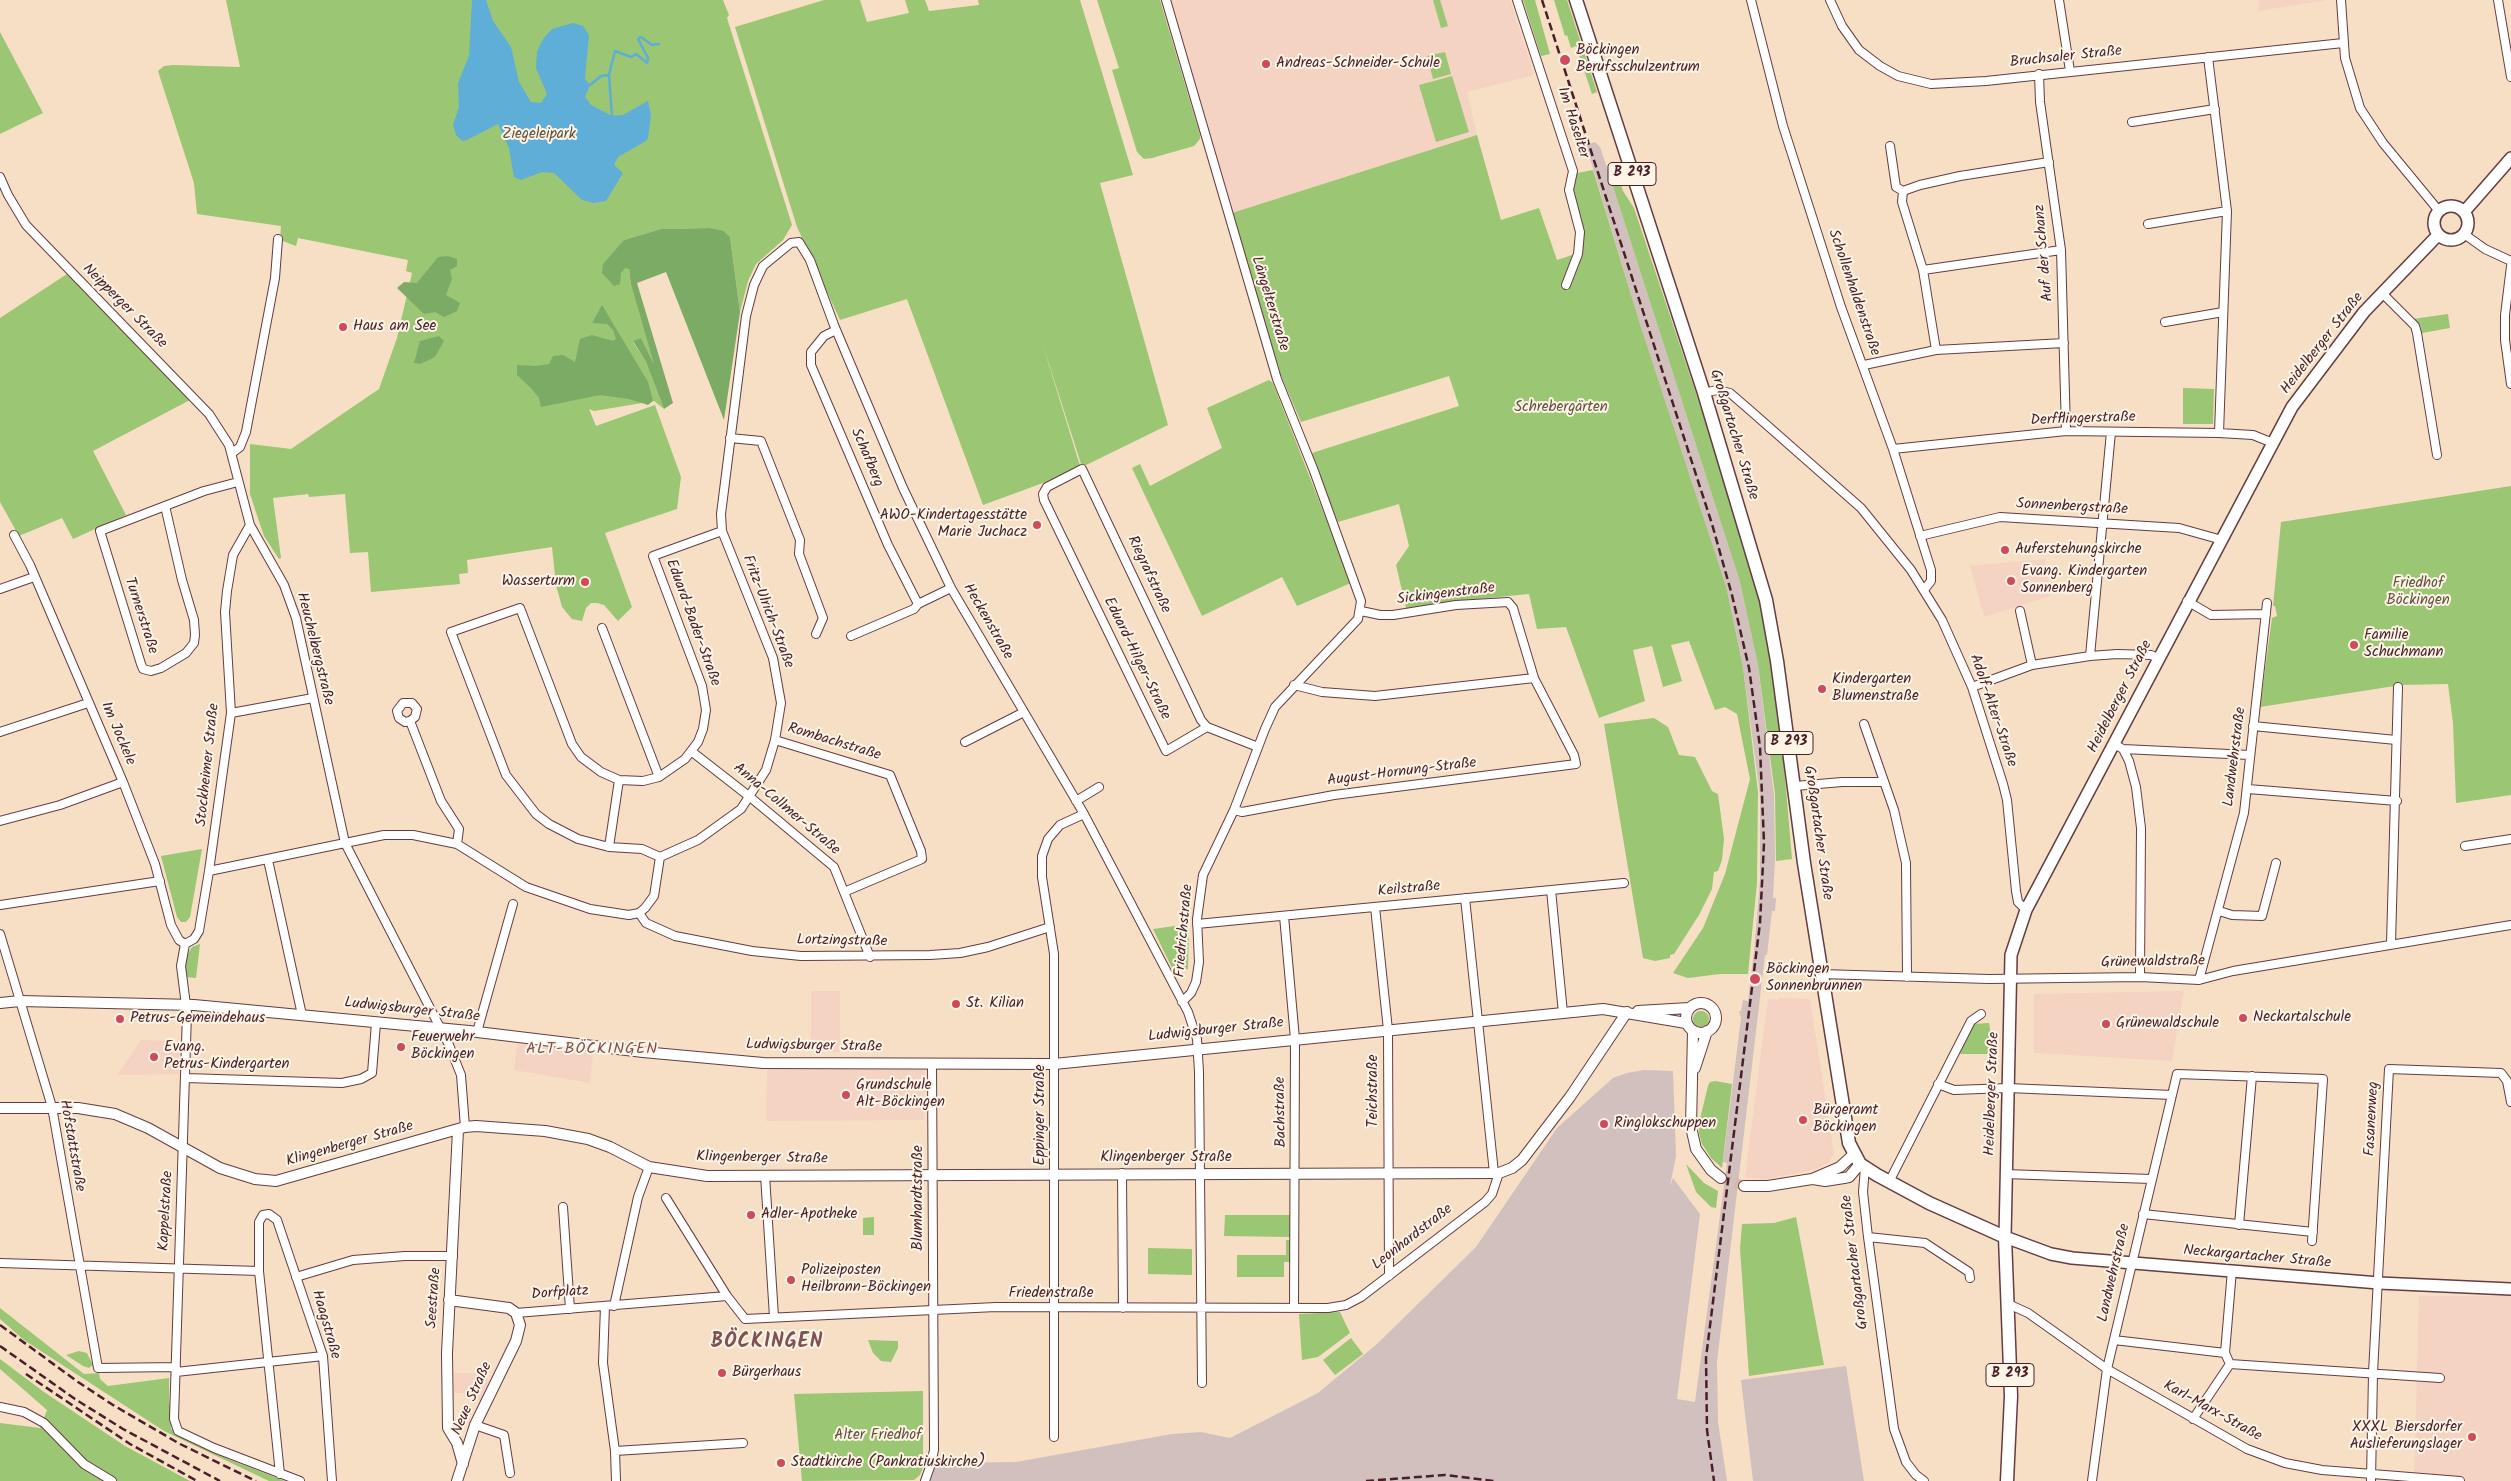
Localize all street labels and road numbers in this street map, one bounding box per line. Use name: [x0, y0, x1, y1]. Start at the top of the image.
street label: Bruchsaler Straße: [2009, 43, 2123, 73]
street label: Im Haselter: [1552, 85, 1592, 161]
road number: B 293: [1608, 162, 1656, 185]
street label: Auf der Schanz: [2032, 204, 2058, 302]
street label: Schollenhaldenstraße: [1823, 228, 1883, 358]
street label: Längelterstraße: [1246, 254, 1292, 354]
street label: Neipperger Straße: [78, 261, 170, 353]
street label: Heidelberger Straße: [2278, 290, 2368, 398]
street label: Großgartacher Straße: [1705, 368, 1761, 502]
street label: Derfflingerstraße: [2030, 409, 2136, 431]
street label: Schafberg: [846, 426, 886, 490]
street label: Sonnenbergstraße: [2016, 496, 2128, 520]
street label: Riegrafstraße: [1122, 533, 1174, 617]
street label: Fritz-Ulrich-Straße: [737, 553, 797, 671]
street label: Eduard-Bader-Straße: [661, 557, 723, 689]
street label: Turnerstraße: [119, 575, 161, 657]
street label: Sickingenstraße: [1396, 580, 1496, 610]
street label: Heckenstraße: [958, 581, 1016, 663]
street label: Heuchelbergstraße: [291, 591, 337, 707]
street label: Eduard-Hilger-Straße: [1099, 595, 1173, 723]
street label: Heidelberger Straße: [2085, 638, 2157, 756]
street label: Adolf-Alter-Straße: [1964, 652, 2020, 770]
street label: Im Jockele: [96, 700, 138, 768]
street label: Stockheimer Straße: [194, 703, 224, 827]
street label: Landwehrstraße: [2221, 706, 2251, 808]
street label: Rombachstraße: [785, 720, 883, 766]
road number: B 293: [1765, 731, 1813, 754]
street label: August-Hornung-Straße: [1326, 755, 1478, 791]
street label: Anna-Collmer-Straße: [729, 760, 843, 860]
street label: Großgartacher Straße: [1799, 765, 1835, 901]
street label: Keilstraße: [1377, 878, 1441, 902]
street label: Friedrichstraße: [1172, 884, 1198, 978]
street label: Lortzingstraße: [796, 932, 888, 952]
street label: Grünewaldstraße: [2101, 953, 2205, 973]
street label: Ludwigsburger Straße: [343, 995, 481, 1027]
street label: Ludwigsburger Straße: [1147, 1015, 1285, 1047]
street label: Heidelberger Straße: [1982, 1032, 2004, 1156]
street label: Ludwigsburger Straße: [746, 1037, 882, 1057]
street label: Teichstraße: [1365, 1055, 1383, 1127]
street label: Eppinger Straße: [1032, 1065, 1050, 1165]
street label: Bachstraße: [1272, 1076, 1292, 1148]
street label: Fasanenweg: [2362, 1081, 2384, 1157]
street label: Hofstattstraße: [54, 1099, 88, 1193]
street label: Klingenberger Straße: [284, 1118, 416, 1172]
street label: Blumhardtstraße: [910, 1145, 928, 1251]
street label: Klingenberger Straße: [696, 1149, 828, 1169]
street label: Klingenberger Straße: [1100, 1149, 1232, 1167]
street label: Kappelstraße: [156, 1170, 178, 1252]
street label: Großgartacher Straße: [1839, 1194, 1873, 1330]
street label: Leonhardstraße: [1369, 1201, 1457, 1275]
street label: Landwehrstraße: [2095, 1222, 2135, 1324]
street label: Neckargartacher Straße: [2182, 1243, 2332, 1273]
street label: Seestraße: [424, 1267, 446, 1329]
street label: Dorfplatz: [531, 1283, 589, 1305]
street label: Friedenstraße: [1008, 1285, 1094, 1303]
street label: Haagstraße: [307, 1288, 343, 1362]
street label: Neue Straße: [449, 1360, 497, 1438]
road number: B 293: [1986, 1364, 2034, 1386]
street label: Karl-Marx-Straße: [2160, 1378, 2264, 1446]

